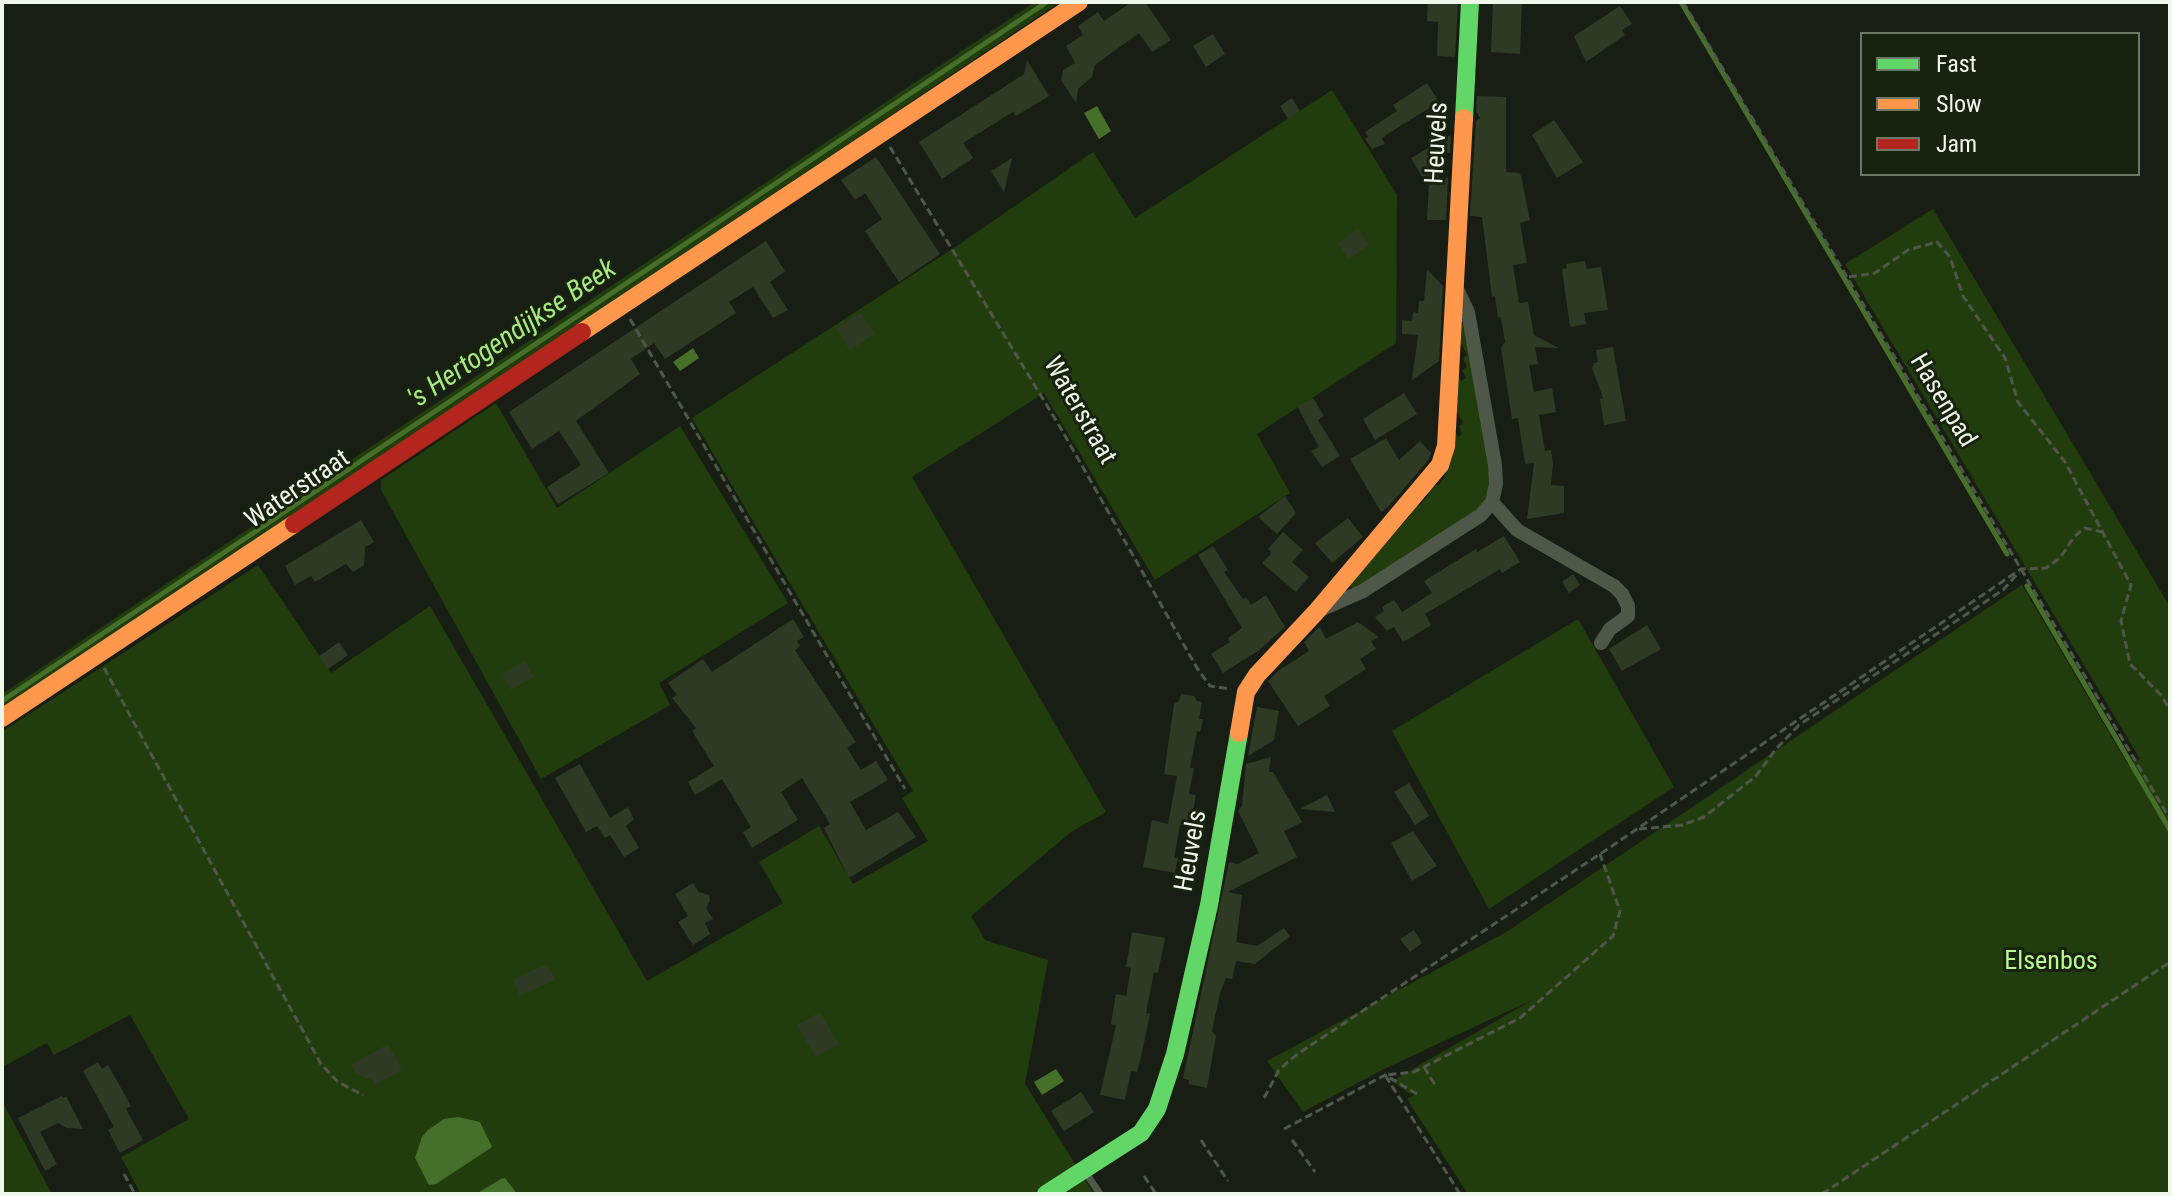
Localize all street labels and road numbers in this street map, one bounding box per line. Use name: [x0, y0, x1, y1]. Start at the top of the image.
street label: Heuvels: [1420, 101, 1456, 185]
street label: Hasenpad: [1902, 349, 1982, 453]
street label: Waterstraat: [1036, 352, 1122, 470]
street label: Waterstraat: [240, 444, 356, 536]
street label: Heuvels: [1170, 808, 1214, 894]

